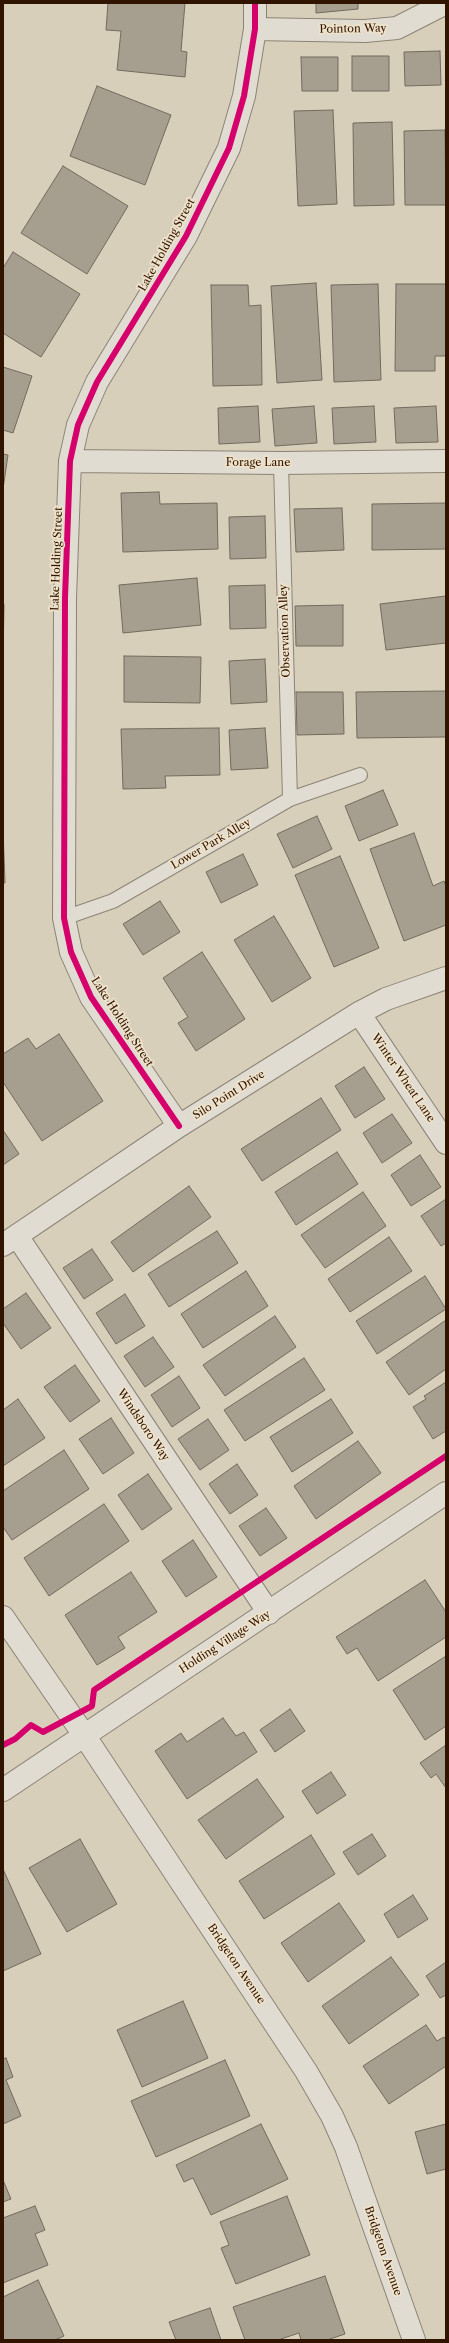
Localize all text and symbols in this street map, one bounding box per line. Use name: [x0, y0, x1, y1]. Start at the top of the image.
street label: Pointon Way: [319, 22, 387, 36]
street label: Lake Holding Street: [136, 196, 198, 294]
street label: Forage Lane: [226, 456, 290, 470]
street label: Lake Holding Street: [49, 507, 65, 611]
street label: Observation Alley: [277, 584, 293, 678]
street label: Lower Park Alley: [169, 816, 253, 872]
street label: Lake Holding Street: [88, 975, 156, 1069]
street label: Winter Wheat Lane: [368, 1031, 438, 1125]
street label: Silo Point Drive: [191, 1068, 267, 1122]
street label: Windsboro Way: [114, 1386, 172, 1464]
street label: Holding Village Way: [177, 1608, 273, 1676]
street label: Bridgeton Avenue: [204, 1921, 268, 2007]
street label: Bridgeton Avenue: [361, 2205, 405, 2297]

